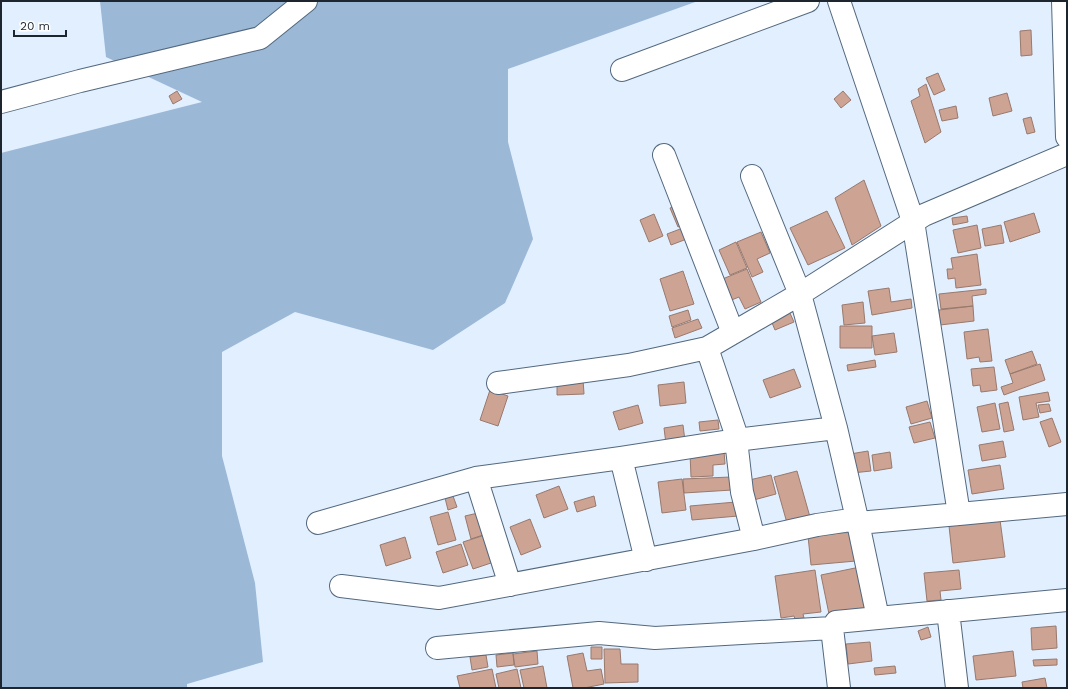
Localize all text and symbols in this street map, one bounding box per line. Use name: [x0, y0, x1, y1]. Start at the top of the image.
scale bar: [14, 12, 66, 38]
text: 20 m: [20, 19, 50, 33]

